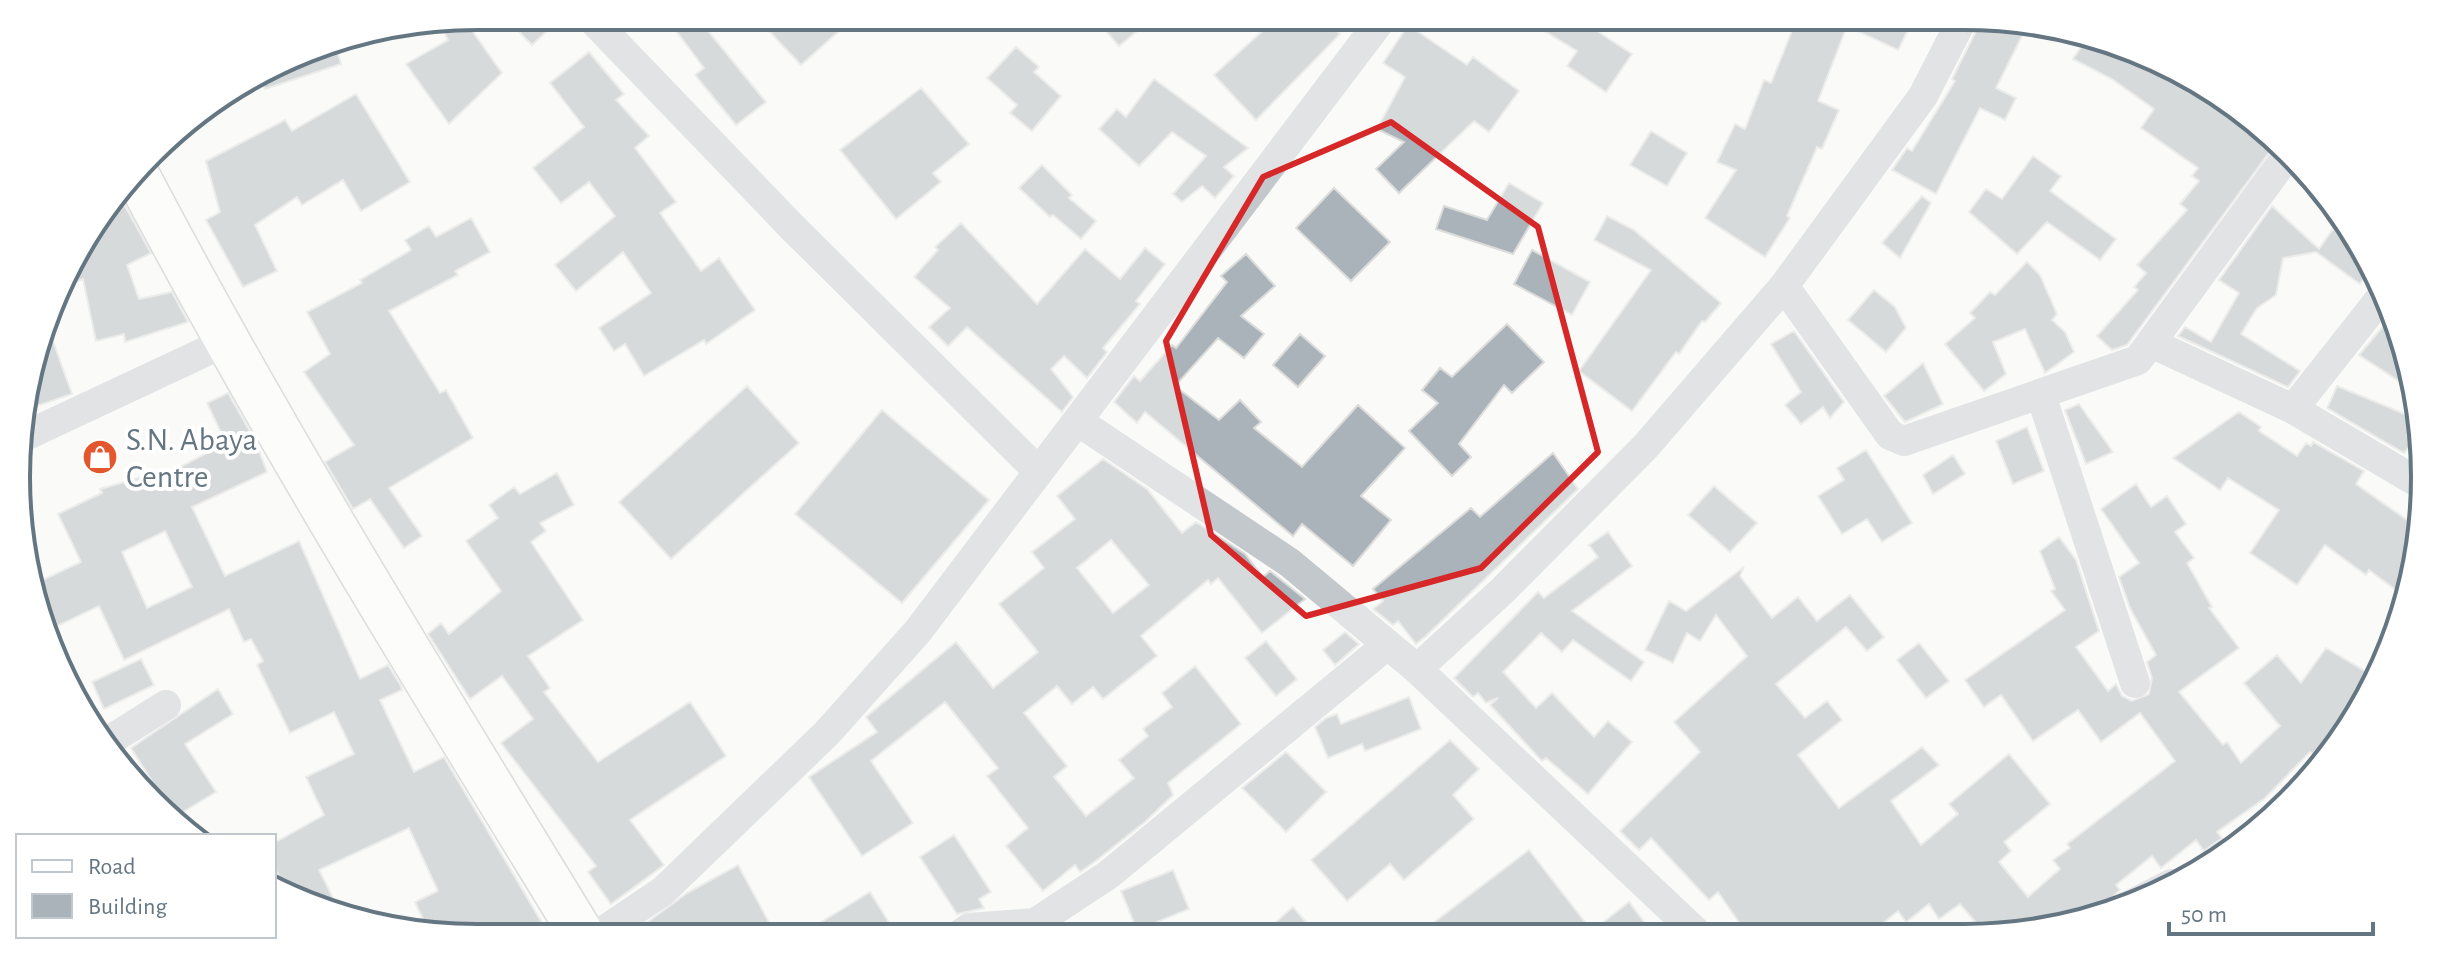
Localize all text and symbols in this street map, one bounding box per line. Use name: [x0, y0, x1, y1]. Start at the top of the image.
place label: S.N. Abaya Centre: [126, 424, 257, 493]
shop icon: S.N. Abaya Centre: [81, 438, 119, 476]
legend: [16, 834, 276, 938]
text: Road: [88, 855, 136, 879]
scale bar: [2169, 886, 2373, 936]
text: Building: [88, 895, 167, 919]
text: 50 m: [2181, 903, 2227, 927]

